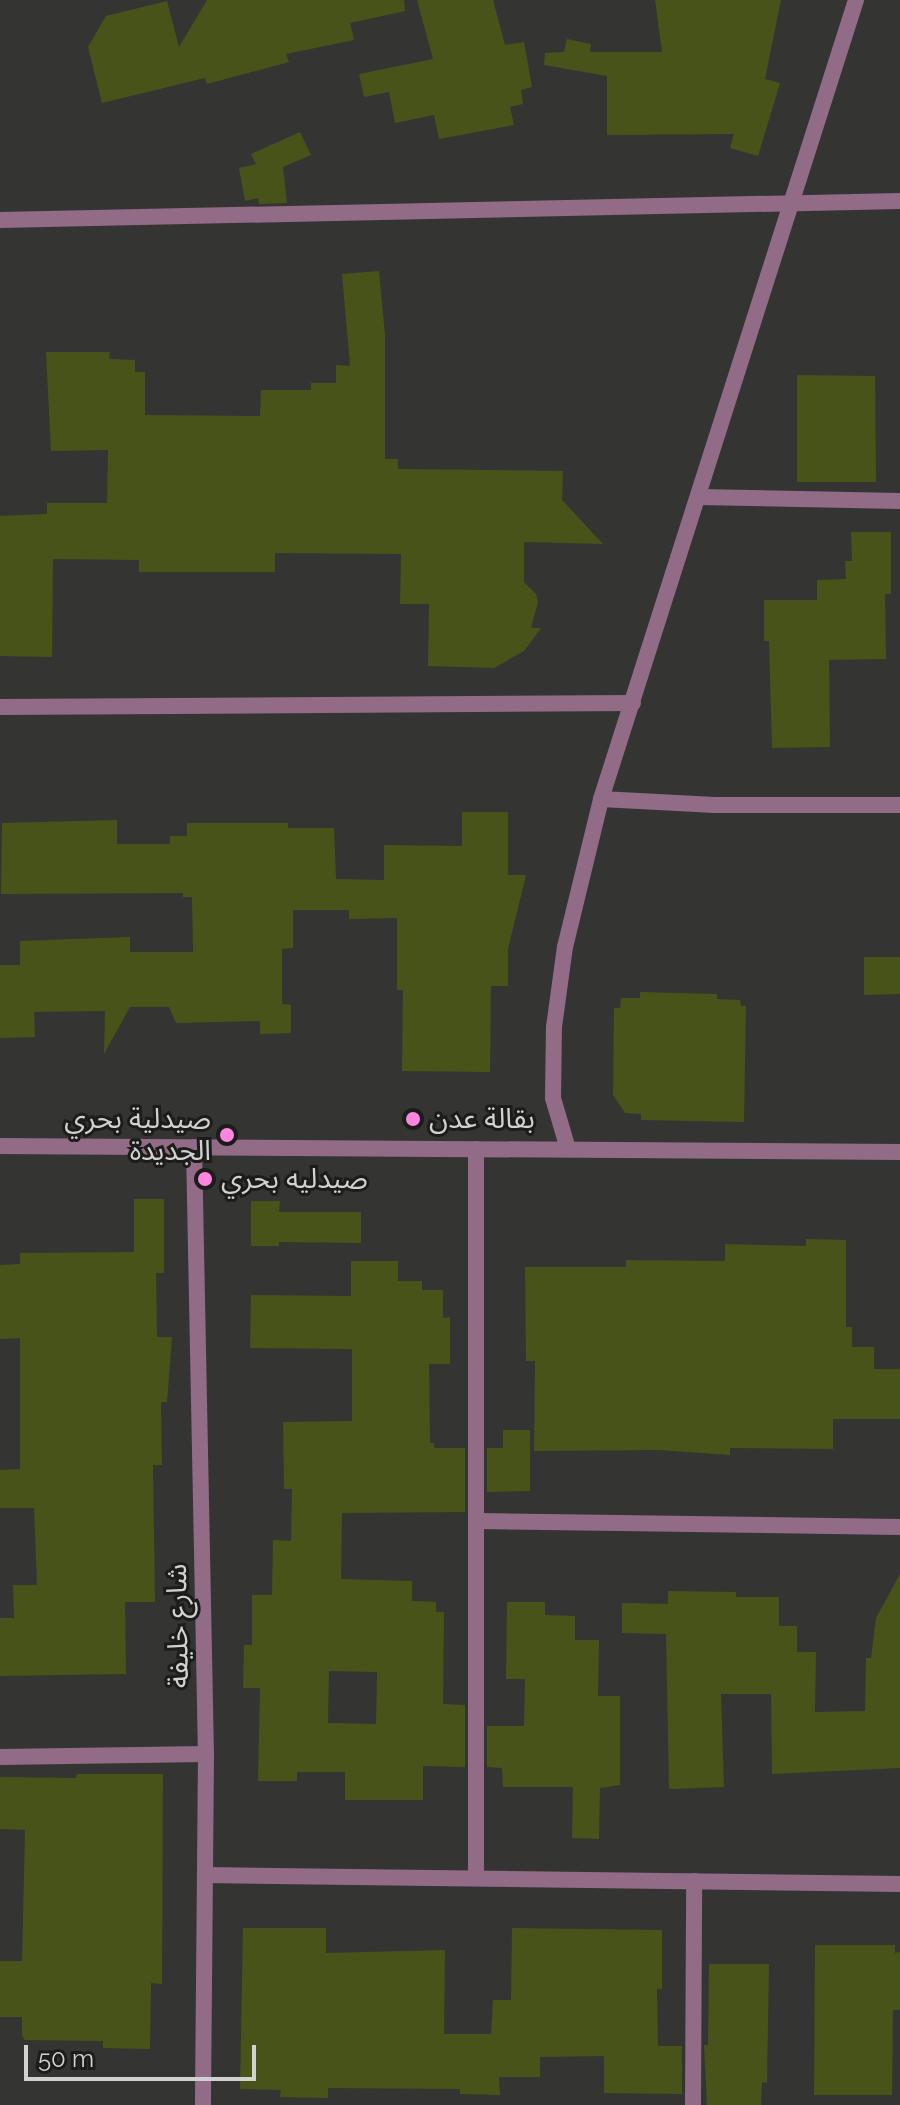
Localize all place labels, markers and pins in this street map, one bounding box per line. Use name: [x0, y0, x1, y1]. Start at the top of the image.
place label: صيدلية بحري الجديدة: [64, 1102, 211, 1168]
place label: بقالة عدن: [429, 1102, 535, 1136]
marker: بقالة عدن: [404, 1110, 422, 1128]
marker: صيدلية بحري الجديدة: [218, 1126, 236, 1144]
place label: صيدليه بحري: [221, 1162, 368, 1196]
marker: صيدليه بحري: [196, 1170, 214, 1188]

